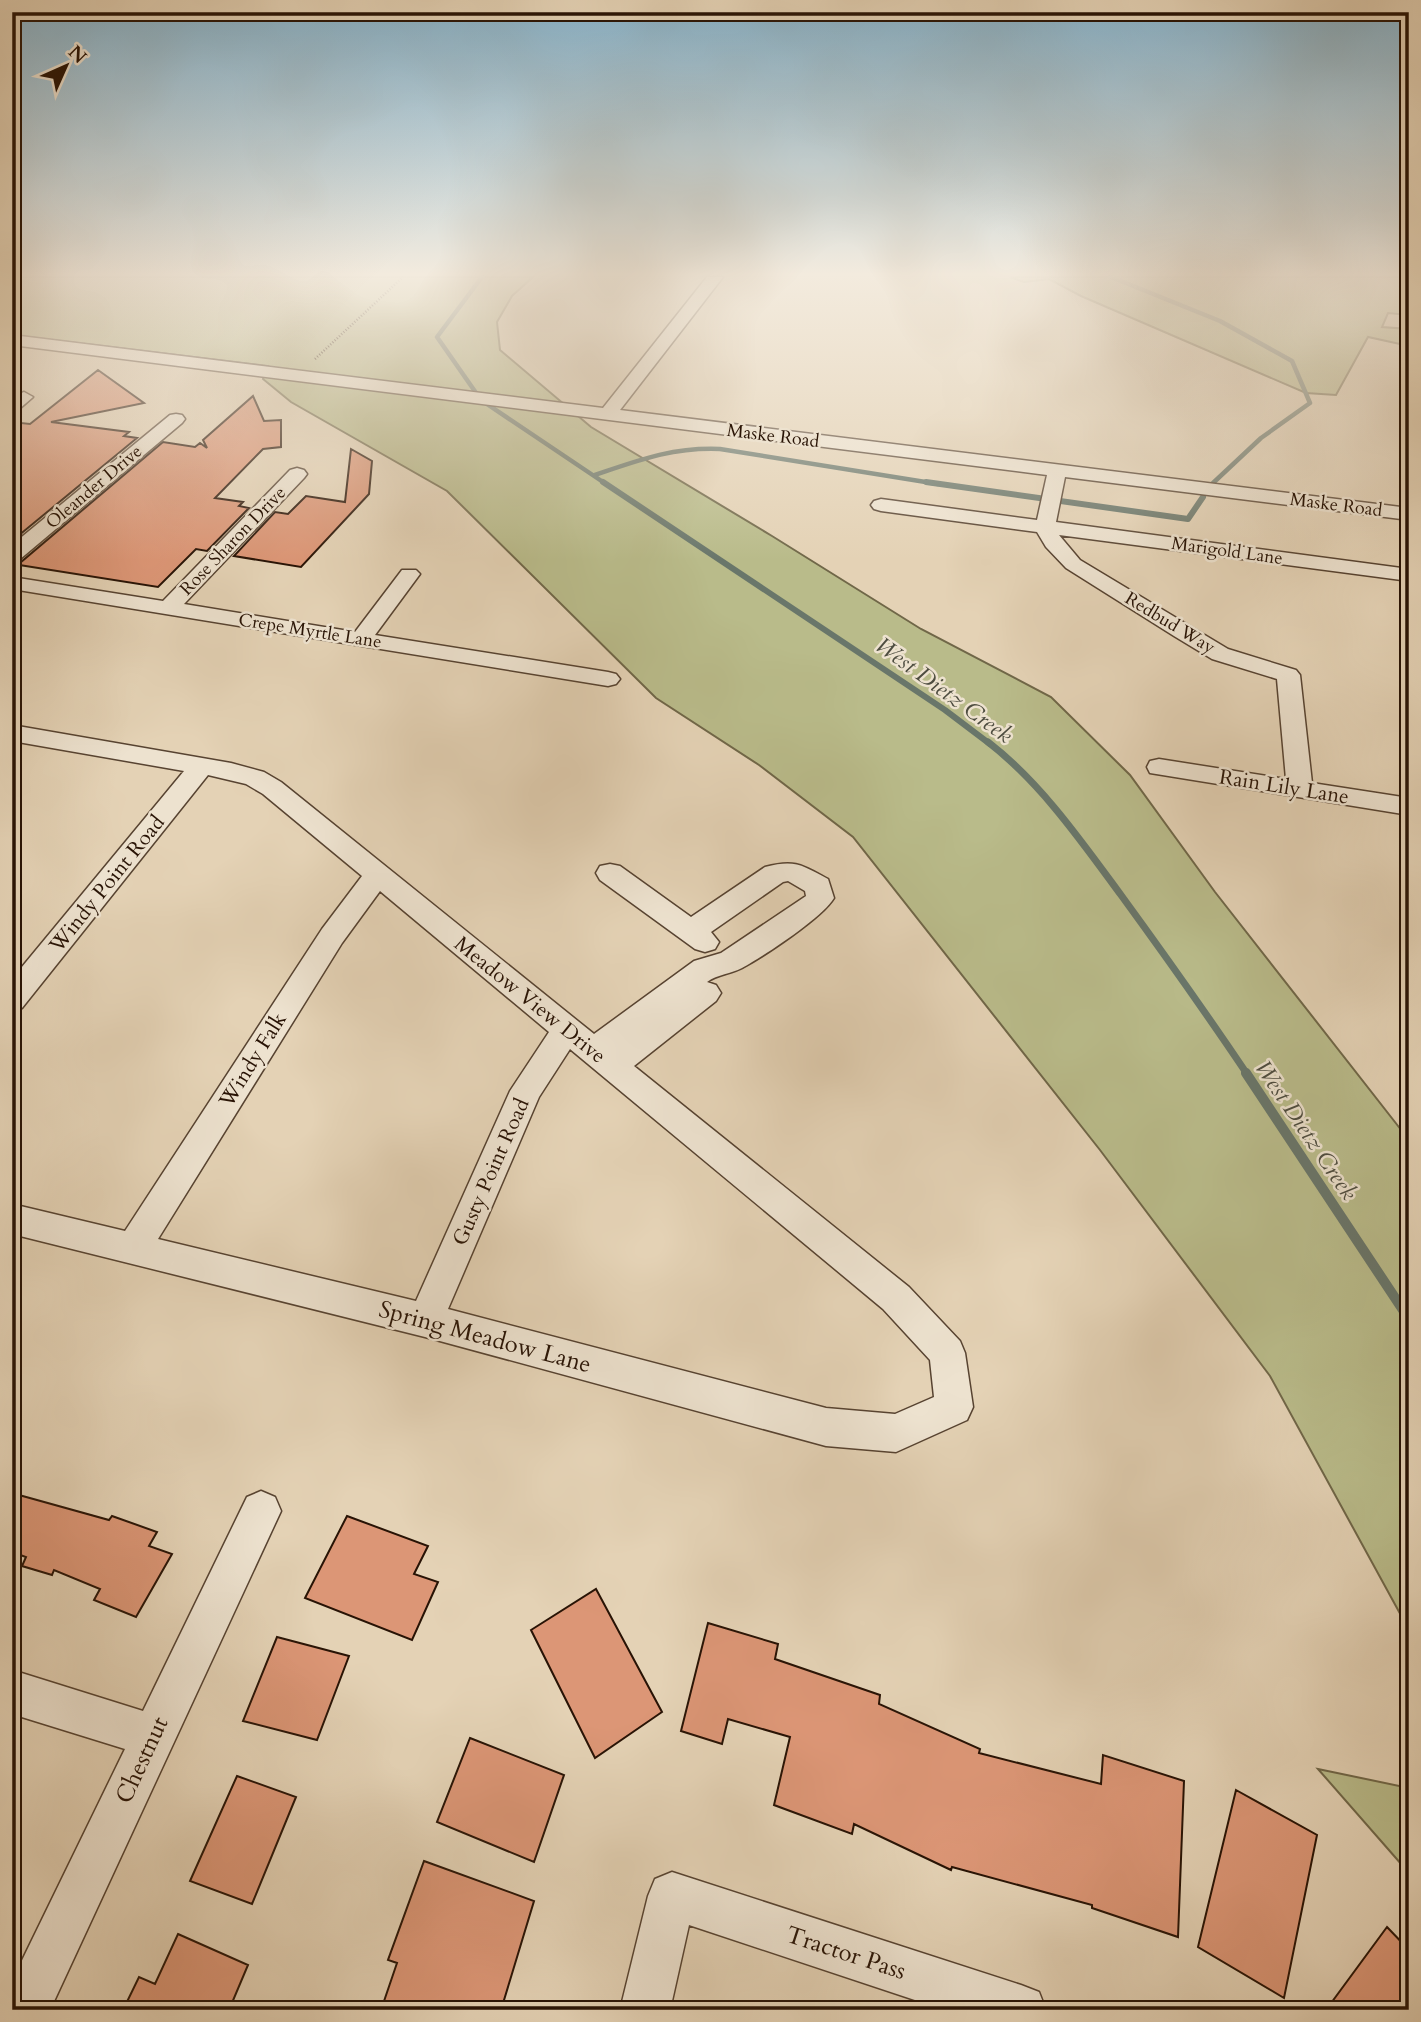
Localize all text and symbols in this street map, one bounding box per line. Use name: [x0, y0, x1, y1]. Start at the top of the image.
north arrow: [32, 32, 102, 102]
text: N: [62, 40, 93, 70]
street label: Maske Road: [725, 418, 821, 454]
street label: Oleander Drive: [40, 439, 148, 535]
street label: Rose Sharon Drive: [174, 481, 292, 601]
street label: Maske Road: [1288, 487, 1384, 523]
street label: Marigold Lane: [1170, 531, 1284, 571]
street label: Redbud Way: [1120, 586, 1220, 660]
street label: Crepe Myrtle Lane: [237, 607, 383, 655]
water label: West Dietz Creek: [869, 630, 1019, 751]
street label: Rain Lily Lane: [1217, 762, 1351, 812]
street label: Windy Point Road: [42, 809, 171, 960]
street label: Meadow View Drive: [448, 930, 612, 1070]
street label: Windy Falk: [212, 1006, 294, 1114]
water label: West Dietz Creek: [1248, 1054, 1365, 1207]
street label: Gusty Point Road: [446, 1094, 536, 1250]
street label: Spring Meadow Lane: [375, 1293, 595, 1381]
street label: Chestnut: [108, 1711, 177, 1809]
street label: Tractor Pass: [782, 1918, 910, 1988]

